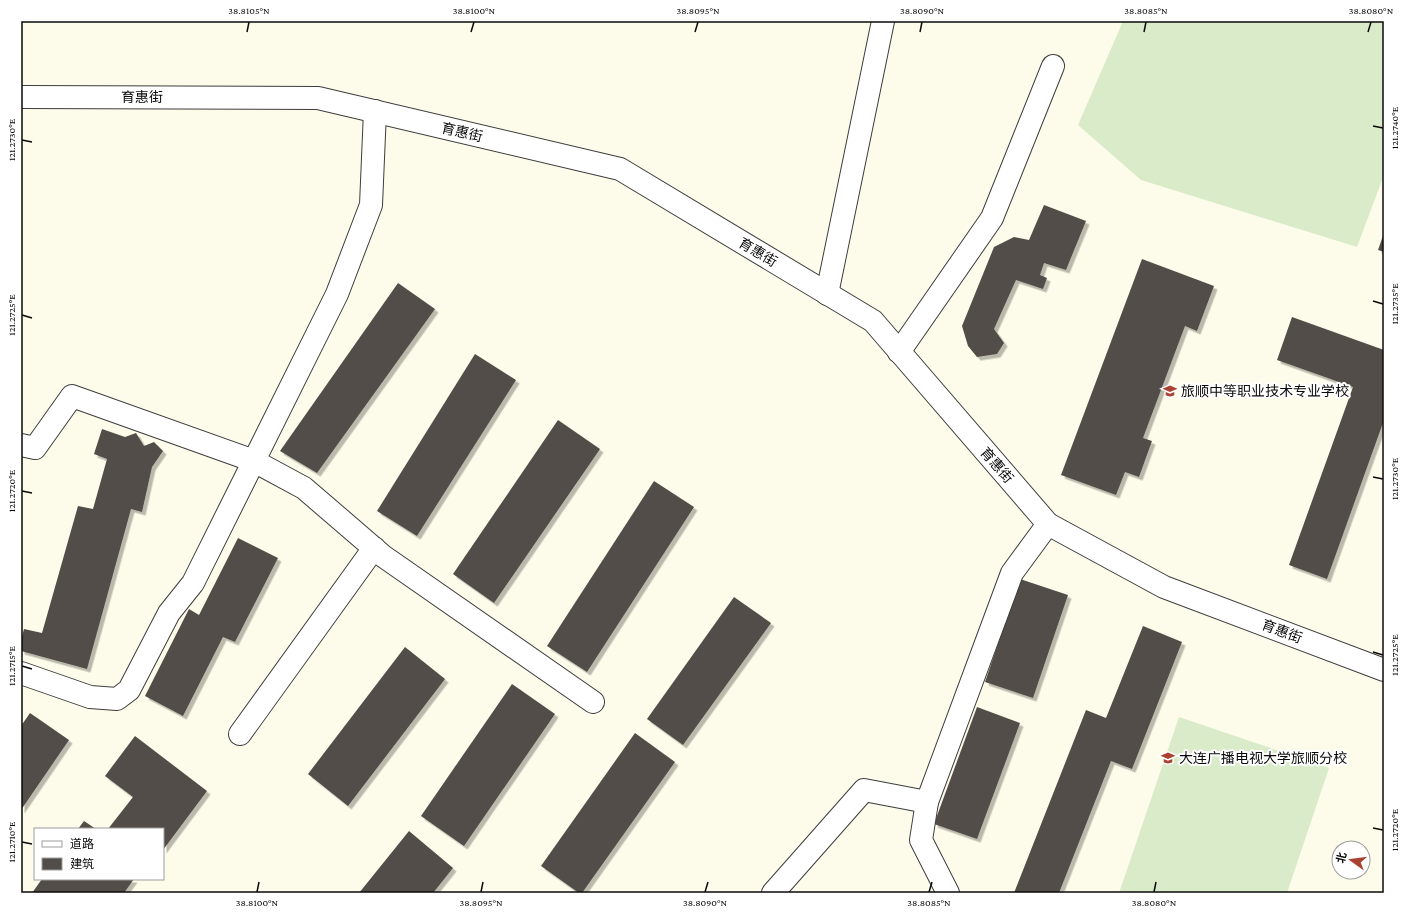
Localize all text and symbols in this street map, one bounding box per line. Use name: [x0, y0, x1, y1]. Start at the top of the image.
text: 38.8105°N: [228, 5, 270, 16]
text: 38.8100°N: [453, 5, 496, 16]
text: 38.8095°N: [676, 5, 720, 16]
text: 38.8090°N: [900, 5, 944, 16]
text: 38.8085°N: [1124, 5, 1168, 16]
text: 38.8080°N: [1349, 5, 1394, 16]
street label: 育惠街: [121, 89, 163, 105]
text: 121.2740°E: [1389, 106, 1400, 149]
text: 121.2730°E: [6, 118, 17, 161]
street label: 育惠街: [440, 119, 484, 145]
street label: 育惠街: [736, 234, 780, 270]
text: 121.2735°E: [1389, 283, 1400, 325]
text: 121.2725°E: [6, 294, 17, 336]
school or university icon: 旅顺中等职业技术专业学校: [1162, 383, 1178, 399]
place label: 旅顺中等职业技术专业学校: [1181, 383, 1349, 399]
street label: 育惠街: [977, 444, 1017, 486]
text: 121.2730°E: [1389, 457, 1400, 500]
text: 121.2720°E: [6, 469, 17, 512]
street label: 育惠街: [1260, 616, 1304, 646]
text: 121.2725°E: [1389, 634, 1400, 676]
text: 121.2715°E: [6, 646, 17, 686]
school or university icon: 大连广播电视大学旅顺分校: [1160, 750, 1176, 766]
place label: 大连广播电视大学旅顺分校: [1179, 750, 1347, 766]
text: 121.2720°E: [1389, 808, 1400, 851]
text: 121.2710°E: [6, 821, 17, 862]
legend: [34, 828, 164, 880]
text: 道路: [70, 837, 94, 851]
north arrow: [1331, 840, 1371, 880]
text: 北: [1334, 851, 1348, 864]
text: 建筑: [70, 857, 94, 871]
text: 38.8100°N: [236, 897, 279, 908]
text: 38.8095°N: [459, 897, 503, 908]
text: 38.8090°N: [683, 897, 727, 908]
text: 38.8085°N: [907, 897, 951, 908]
text: 38.8080°N: [1132, 897, 1177, 908]

